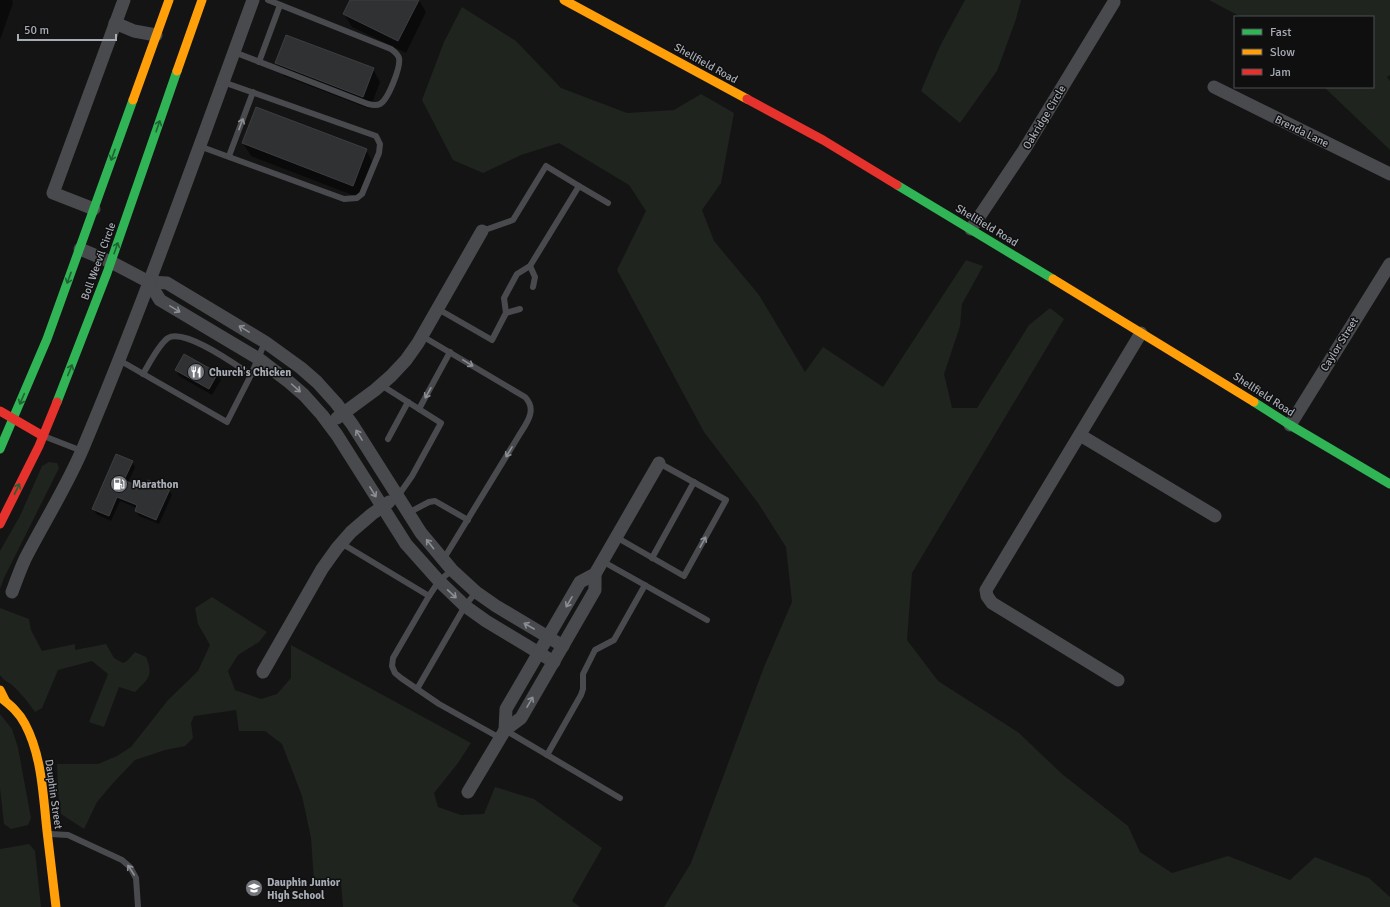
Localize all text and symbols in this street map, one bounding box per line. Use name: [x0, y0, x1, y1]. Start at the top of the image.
scale bar: [18, 16, 116, 42]
legend: [1234, 16, 1374, 88]
text: 50 m: [24, 23, 49, 38]
text: Fast: [1270, 25, 1291, 40]
street label: Shellfield Road: [672, 41, 740, 86]
text: Slow: [1270, 45, 1295, 60]
text: Jam: [1270, 65, 1291, 80]
street label: Oakridge Circle: [1020, 83, 1069, 152]
street label: Brenda Lane: [1273, 113, 1331, 150]
one-way arrow: [237, 119, 245, 131]
one-way arrow: [155, 120, 163, 132]
one-way arrow: [109, 149, 117, 161]
street label: Shellfield Road: [953, 202, 1021, 249]
street label: Boll Weevil Circle: [78, 221, 119, 302]
one-way arrow: [112, 243, 120, 255]
one-way arrow: [65, 271, 73, 283]
one-way arrow: [169, 306, 181, 314]
street label: Caylor Street: [1318, 315, 1361, 374]
one-way arrow: [239, 325, 250, 333]
one-way arrow: [462, 359, 474, 367]
restaurant icon: Church's Chicken: [186, 362, 206, 382]
one-way arrow: [67, 364, 74, 376]
place label: Church's Chicken: [209, 366, 291, 379]
street label: Shellfield Road: [1231, 370, 1297, 419]
one-way arrow: [291, 383, 301, 392]
one-way arrow: [424, 387, 431, 399]
one-way arrow: [17, 392, 25, 404]
one-way arrow: [355, 430, 363, 441]
one-way arrow: [505, 446, 513, 458]
fuel station icon: Marathon: [109, 474, 129, 494]
place label: Marathon: [132, 478, 179, 491]
one-way arrow: [14, 483, 21, 495]
one-way arrow: [369, 486, 378, 497]
one-way arrow: [699, 536, 707, 548]
one-way arrow: [425, 538, 434, 549]
one-way arrow: [447, 590, 457, 599]
one-way arrow: [565, 596, 573, 608]
one-way arrow: [523, 622, 535, 630]
one-way arrow: [527, 696, 535, 708]
street label: Dauphin Street: [42, 758, 65, 830]
one-way arrow: [127, 864, 135, 875]
place label: Dauphin Junior High School: [267, 876, 341, 902]
school or university icon: Dauphin Junior High School: [244, 878, 264, 898]

